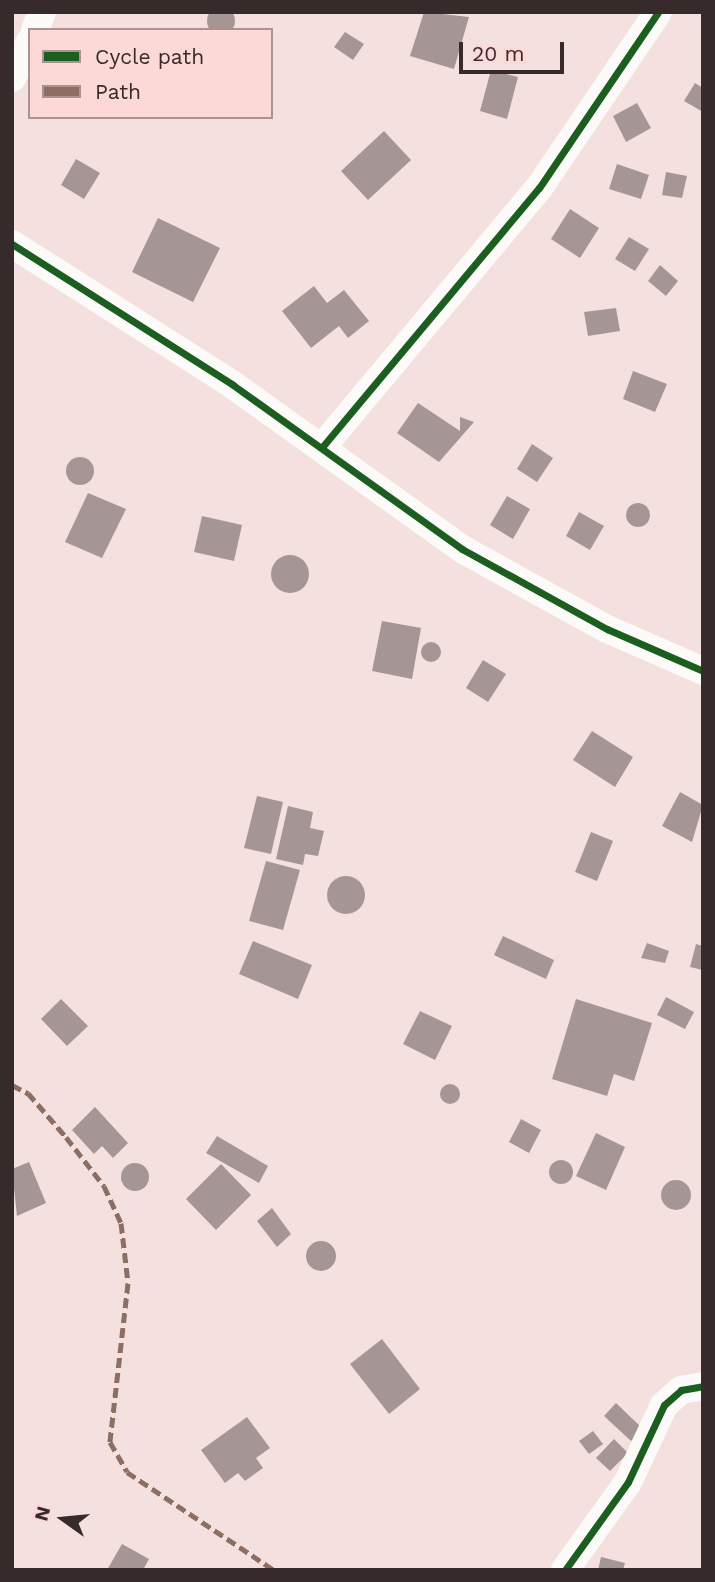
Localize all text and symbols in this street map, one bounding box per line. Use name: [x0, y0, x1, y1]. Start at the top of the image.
legend: [28, 28, 273, 119]
scale bar: [463, 28, 568, 72]
text: 20 m: [472, 41, 524, 66]
text: Cycle path: [95, 44, 204, 69]
text: Path: [95, 79, 141, 104]
north arrow: [28, 1484, 98, 1554]
text: N: [29, 1504, 55, 1523]

